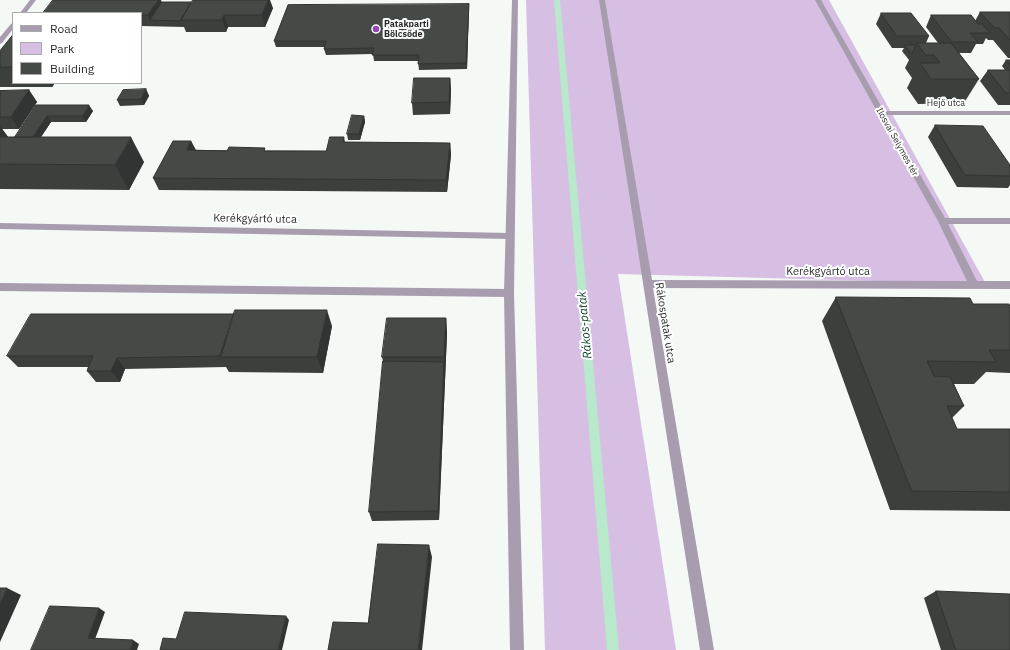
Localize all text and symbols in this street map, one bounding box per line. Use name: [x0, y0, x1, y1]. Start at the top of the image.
legend: [12, 12, 142, 84]
place label: Patakparti Bölcsőde: [384, 19, 429, 40]
text: Road: [50, 21, 78, 36]
marker: Patakparti Bölcsőde: [371, 24, 381, 34]
text: Park: [50, 41, 74, 56]
text: Building: [50, 61, 94, 76]
street label: Hejő utca: [927, 98, 965, 108]
street label: Ilosvai Selymes tér: [874, 106, 920, 178]
street label: Kerékgyártó utca: [213, 212, 297, 226]
street label: Kerékgyártó utca: [786, 265, 870, 279]
street label: Rákospatak utca: [652, 282, 678, 364]
water label: Rákos-patak: [575, 291, 595, 359]

